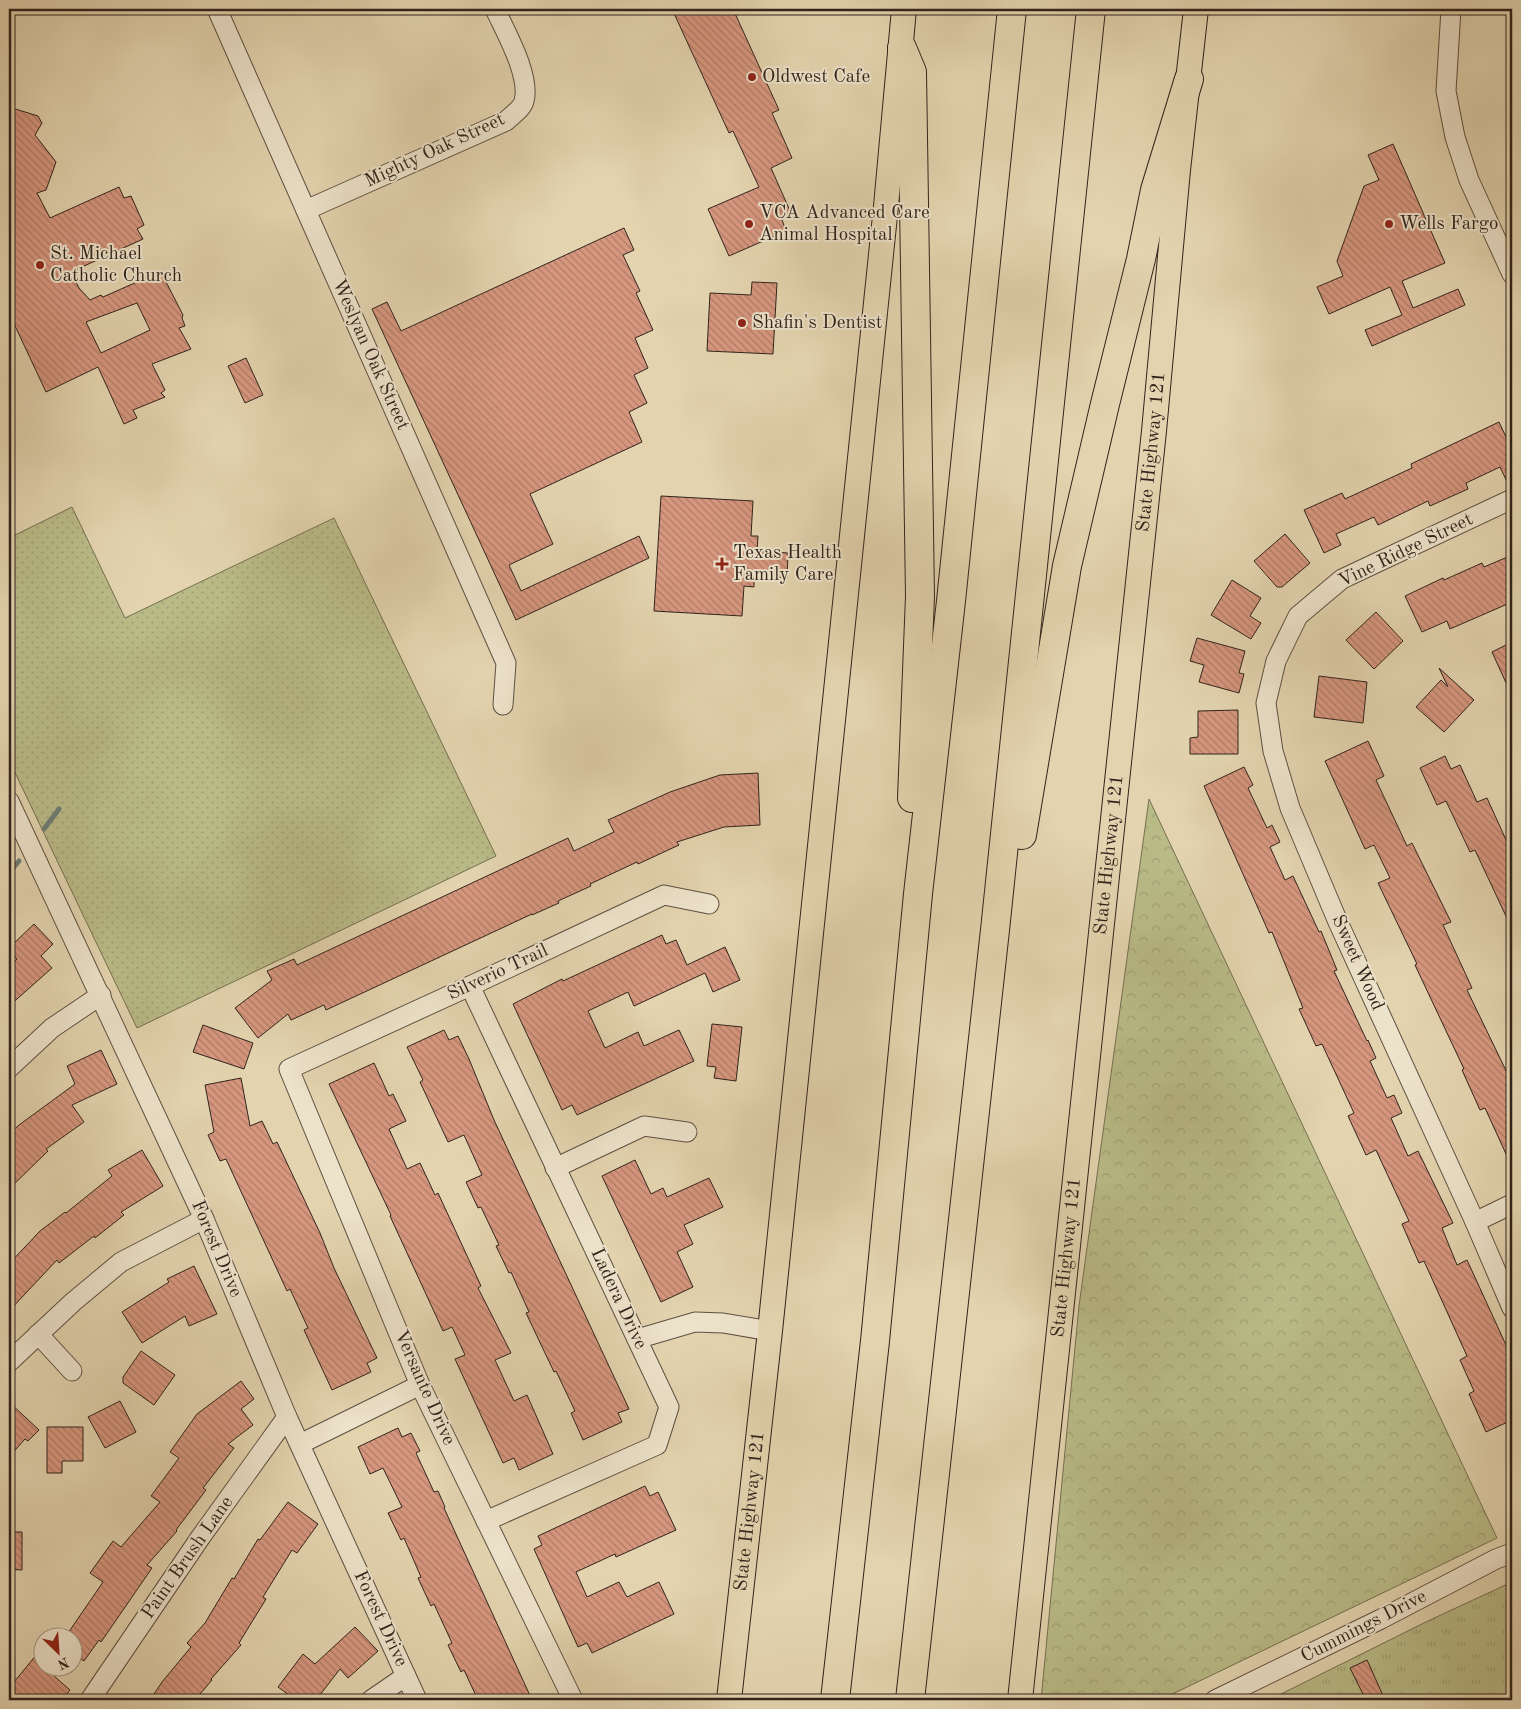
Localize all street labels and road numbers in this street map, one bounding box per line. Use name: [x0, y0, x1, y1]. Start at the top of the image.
street label: Mighty Oak Street: [362, 110, 508, 192]
street label: Weslyan Oak Street: [328, 277, 412, 433]
street label: State Highway 121: [1134, 371, 1169, 533]
street label: Vine Ridge Street: [1336, 510, 1476, 592]
street label: State Highway 121: [1091, 774, 1127, 936]
street label: Sweet Wood: [1328, 912, 1387, 1014]
street label: Silverio Trail: [445, 941, 551, 1005]
street label: State Highway 121: [1049, 1176, 1085, 1339]
street label: Forest Drive: [187, 1198, 245, 1300]
street label: Ladera Drive: [586, 1246, 650, 1352]
street label: Versante Drive: [390, 1328, 458, 1448]
street label: State Highway 121: [732, 1430, 768, 1592]
street label: Paint Brush Lane: [139, 1493, 237, 1623]
street label: Forest Drive: [350, 1568, 410, 1670]
street label: Cummings Drive: [1298, 1587, 1430, 1667]

